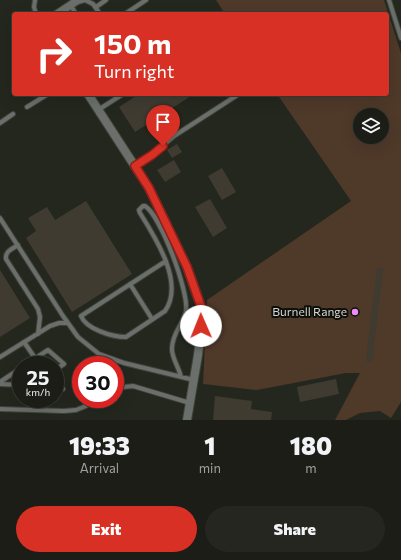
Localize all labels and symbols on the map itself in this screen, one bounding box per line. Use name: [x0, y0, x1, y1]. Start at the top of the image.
pin: [146, 105, 180, 146]
place label: Burnell Range: [272, 304, 347, 318]
position arrow: [180, 305, 222, 347]
marker: Burnell Range: [350, 307, 360, 317]
speed limit sign: 30: [72, 356, 124, 408]

